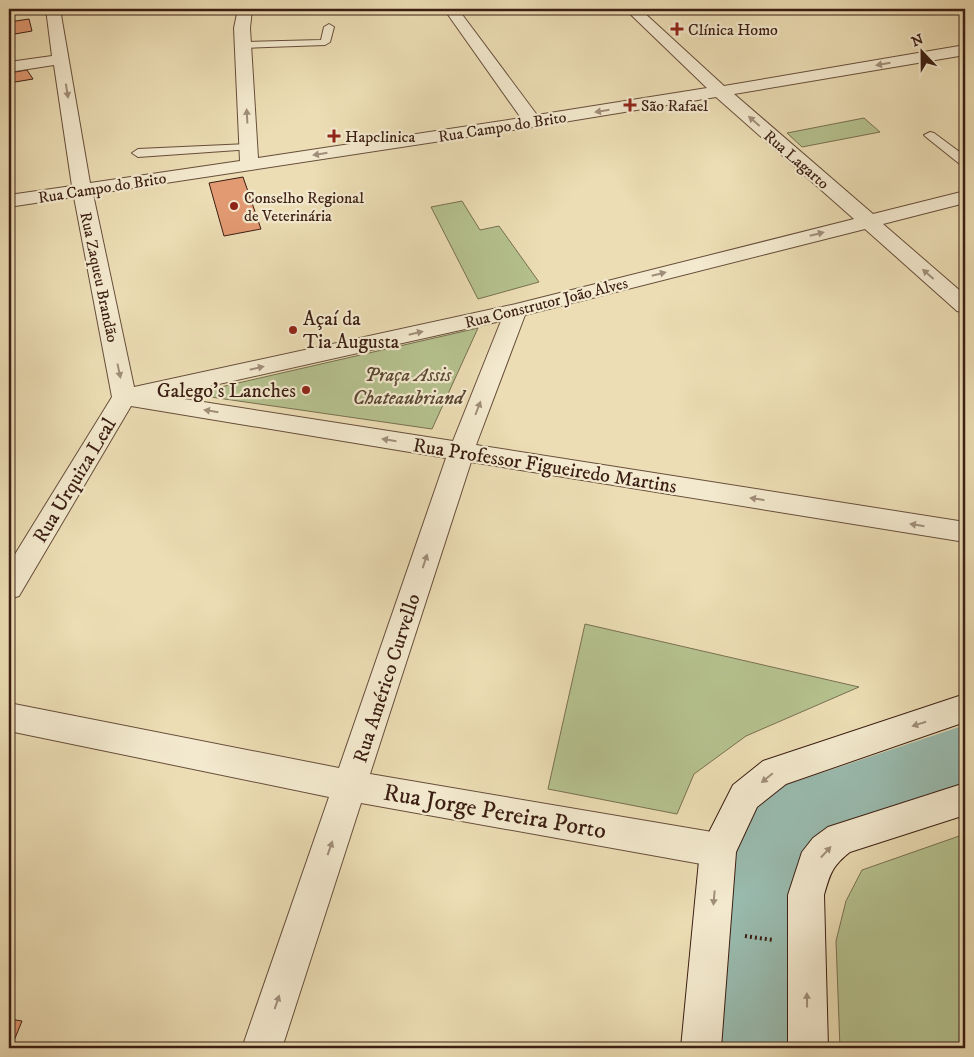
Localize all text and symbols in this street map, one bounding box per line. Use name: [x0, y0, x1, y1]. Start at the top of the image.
place label: Clínica Homo: [688, 20, 778, 40]
marker: Clínica Homo: [670, 22, 684, 36]
north arrow: [896, 28, 946, 78]
text: N: [909, 30, 927, 51]
one-way arrow: [874, 61, 890, 69]
one-way arrow: [63, 84, 71, 100]
place label: São Rafael: [641, 96, 708, 116]
marker: São Rafael: [623, 98, 637, 112]
street label: Rua Campo do Brito: [437, 107, 568, 147]
one-way arrow: [242, 108, 250, 124]
one-way arrow: [593, 108, 609, 116]
one-way arrow: [748, 115, 760, 127]
street label: Rua Lagarto: [759, 126, 833, 194]
place label: Hapclinica: [345, 127, 415, 147]
marker: Hapclinica: [327, 129, 341, 143]
one-way arrow: [311, 150, 327, 158]
street label: Rua Campo do Brito: [37, 168, 168, 208]
place label: Conselho Regional de Veterinária: [244, 188, 364, 226]
marker: Conselho Regional de Veterinária: [228, 200, 240, 212]
street label: Rua Zaqueu Brandão: [75, 210, 123, 344]
one-way arrow: [809, 230, 824, 238]
one-way arrow: [922, 269, 935, 280]
one-way arrow: [652, 270, 667, 278]
street label: Rua Construtor João Alves: [463, 273, 630, 333]
place label: Açaí da Tia Augusta: [303, 307, 400, 355]
marker: Açaí da Tia Augusta: [287, 324, 299, 336]
one-way arrow: [409, 329, 424, 337]
park label: Praça Assis Chateaubriand: [352, 363, 467, 411]
one-way arrow: [115, 364, 123, 379]
one-way arrow: [250, 364, 265, 372]
place label: Galego's Lanches: [157, 379, 296, 404]
marker: Galego's Lanches: [300, 384, 312, 396]
one-way arrow: [475, 400, 482, 415]
one-way arrow: [203, 407, 219, 415]
street label: Rua Urquiza Leal: [28, 414, 122, 548]
street label: Rua Professor Figueiredo Martins: [411, 433, 679, 500]
one-way arrow: [380, 436, 396, 444]
one-way arrow: [748, 494, 764, 502]
one-way arrow: [909, 520, 925, 528]
one-way arrow: [421, 553, 429, 568]
street label: Rua Américo Curvello: [348, 591, 427, 766]
one-way arrow: [911, 720, 926, 728]
one-way arrow: [760, 773, 773, 784]
street label: Rua Jorge Pereira Porto: [381, 778, 608, 846]
one-way arrow: [326, 840, 334, 855]
one-way arrow: [820, 846, 832, 858]
one-way arrow: [710, 891, 718, 907]
one-way arrow: [803, 991, 811, 1007]
one-way arrow: [274, 994, 282, 1009]

